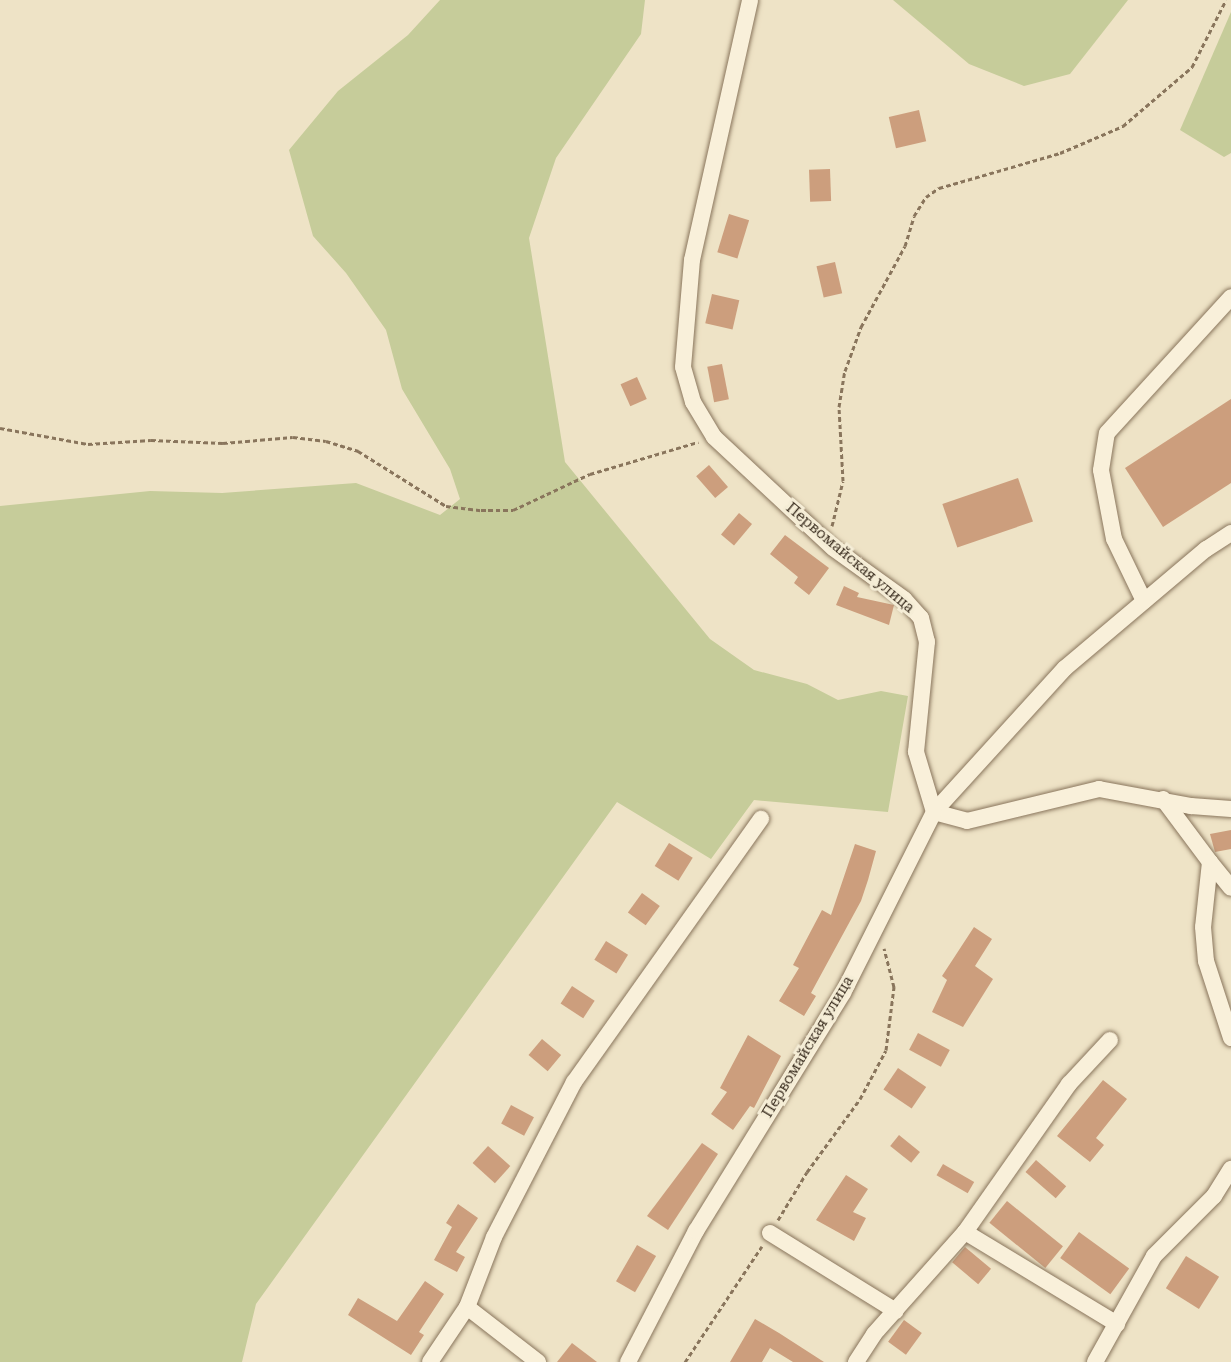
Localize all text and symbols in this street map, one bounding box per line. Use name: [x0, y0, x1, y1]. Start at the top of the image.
street label: Первомайская улица: [782, 499, 918, 617]
street label: Первомайская улица: [759, 973, 857, 1121]

